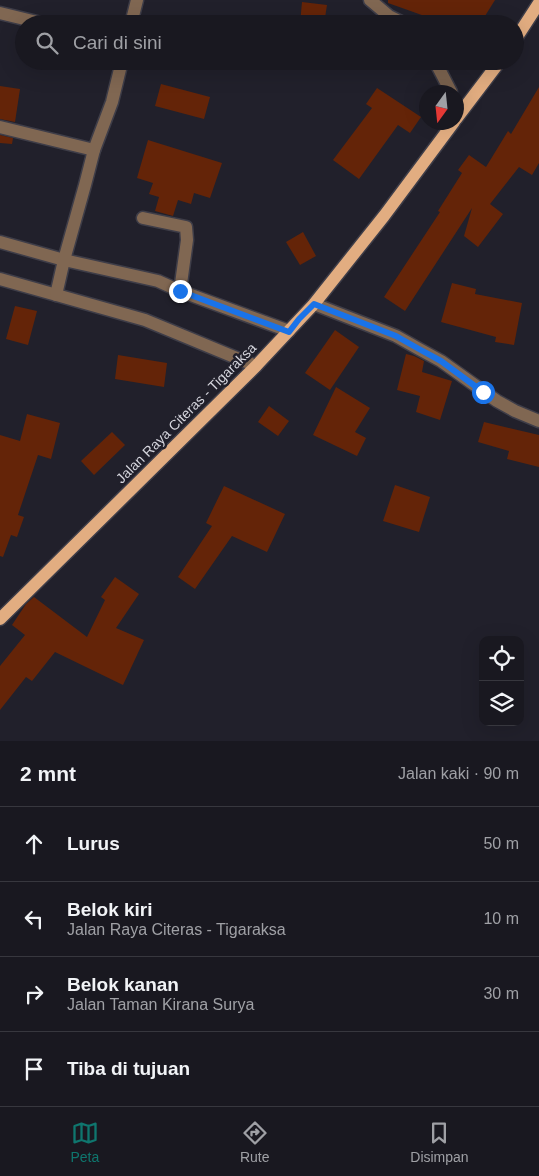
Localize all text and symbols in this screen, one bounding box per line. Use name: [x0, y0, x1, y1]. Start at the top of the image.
search box: [15, 15, 524, 70]
icon: search: [33, 29, 61, 57]
text: Cari di sini: [73, 32, 162, 53]
north arrow: [419, 85, 464, 130]
route end: [169, 280, 192, 303]
street label: Jalan Raya Citeras - Tigaraksa: [113, 340, 259, 486]
route start: [472, 381, 495, 404]
map controls: [479, 636, 524, 726]
button: locate: [479, 636, 524, 681]
button: layers: [479, 681, 524, 726]
text: 2 mnt: [20, 762, 76, 785]
text: Jalan kaki · 90 m: [398, 765, 519, 782]
icon: ahead: [20, 830, 48, 858]
text: Lurus: [67, 833, 120, 854]
text: 50 m: [483, 835, 519, 852]
text: Belok kiri: [67, 899, 153, 920]
icon: left: [20, 905, 48, 933]
text: 10 m: [483, 910, 519, 927]
text: Jalan Raya Citeras - Tigaraksa: [67, 921, 286, 938]
text: Belok kanan: [67, 974, 179, 995]
icon: right: [20, 980, 48, 1008]
text: 30 m: [483, 985, 519, 1002]
text: Jalan Taman Kirana Surya: [67, 996, 254, 1013]
icon: arrive: [20, 1055, 48, 1083]
text: Tiba di tujuan: [67, 1058, 190, 1079]
tab: Peta: [70, 1119, 99, 1165]
tab: Rute: [240, 1119, 270, 1165]
tab: Disimpan: [410, 1119, 469, 1165]

